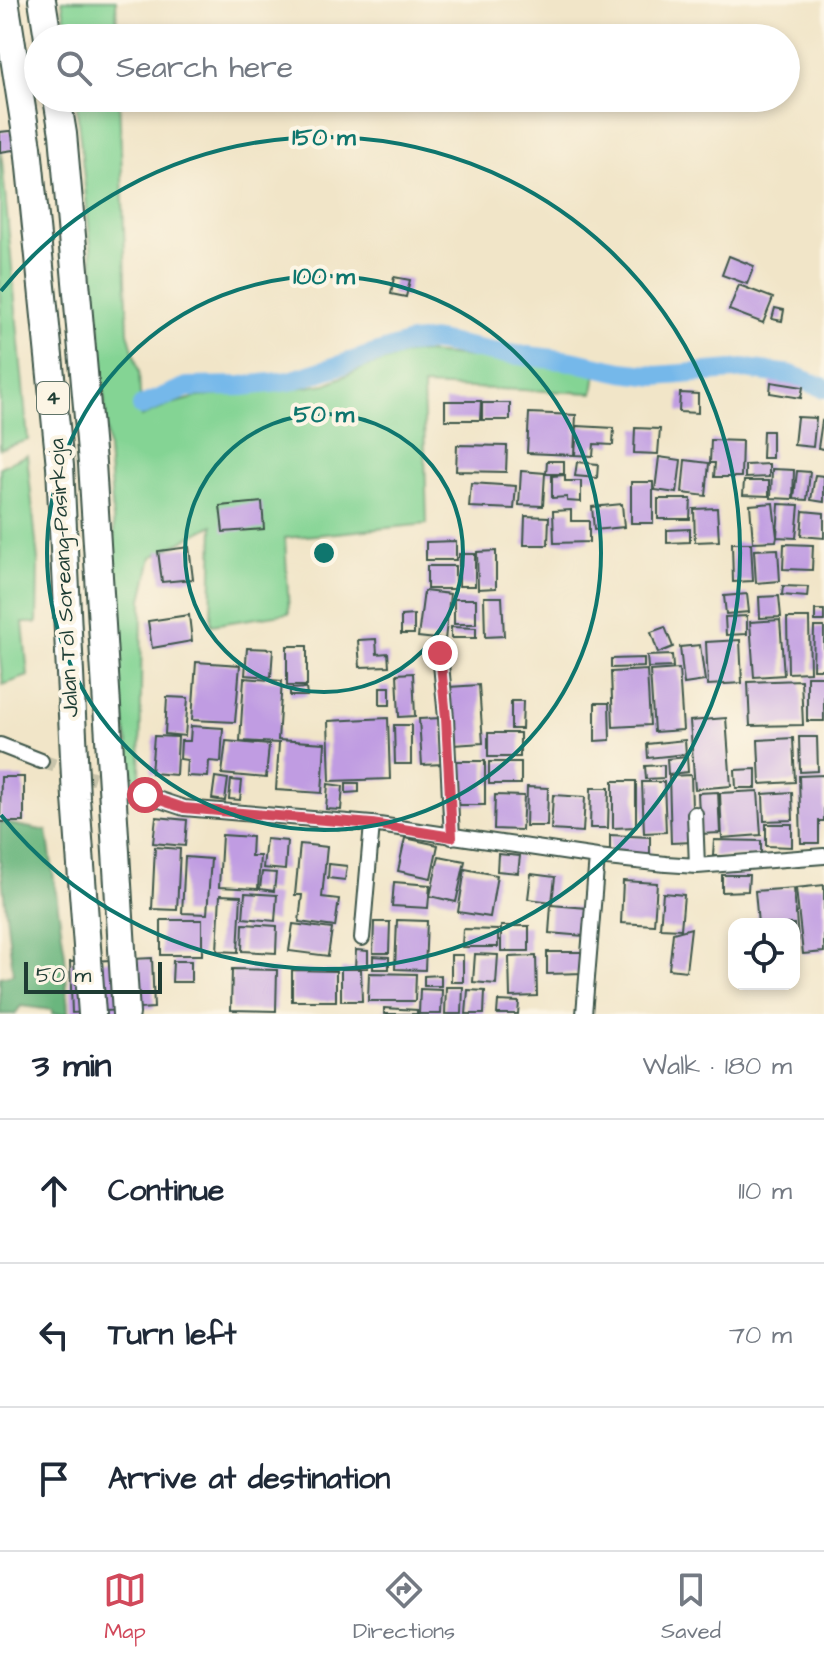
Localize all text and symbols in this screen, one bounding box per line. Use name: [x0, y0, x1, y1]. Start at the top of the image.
search box: [24, 24, 800, 112]
icon: search: [52, 46, 96, 90]
text: Search here: [116, 47, 293, 89]
text: 150 m: [292, 121, 356, 155]
text: 100 m: [293, 260, 355, 294]
road number: 4: [37, 382, 69, 414]
text: 50 m: [294, 398, 355, 432]
street label: Jalan Tol Soreang–Pasirkoja: [41, 438, 88, 718]
centre of rings: [310, 539, 338, 567]
route end: [422, 635, 458, 671]
route start: [127, 777, 163, 813]
map controls: [728, 918, 800, 990]
button: locate: [728, 918, 800, 990]
scale bar: [24, 958, 162, 994]
text: 50 m: [36, 960, 91, 991]
text: 3 min: [32, 1042, 112, 1090]
text: Walk · 180 m: [643, 1048, 792, 1084]
icon: ahead: [32, 1169, 76, 1213]
text: Continue: [108, 1170, 224, 1212]
text: 110 m: [738, 1173, 792, 1209]
icon: left: [32, 1313, 76, 1357]
text: Turn left: [108, 1314, 236, 1356]
text: 70 m: [729, 1317, 792, 1353]
icon: arrive: [32, 1457, 76, 1501]
text: Arrive at destination: [108, 1458, 390, 1500]
tab: Map: [103, 1568, 147, 1647]
tab: Directions: [353, 1568, 455, 1647]
tab: Saved: [661, 1568, 721, 1647]

